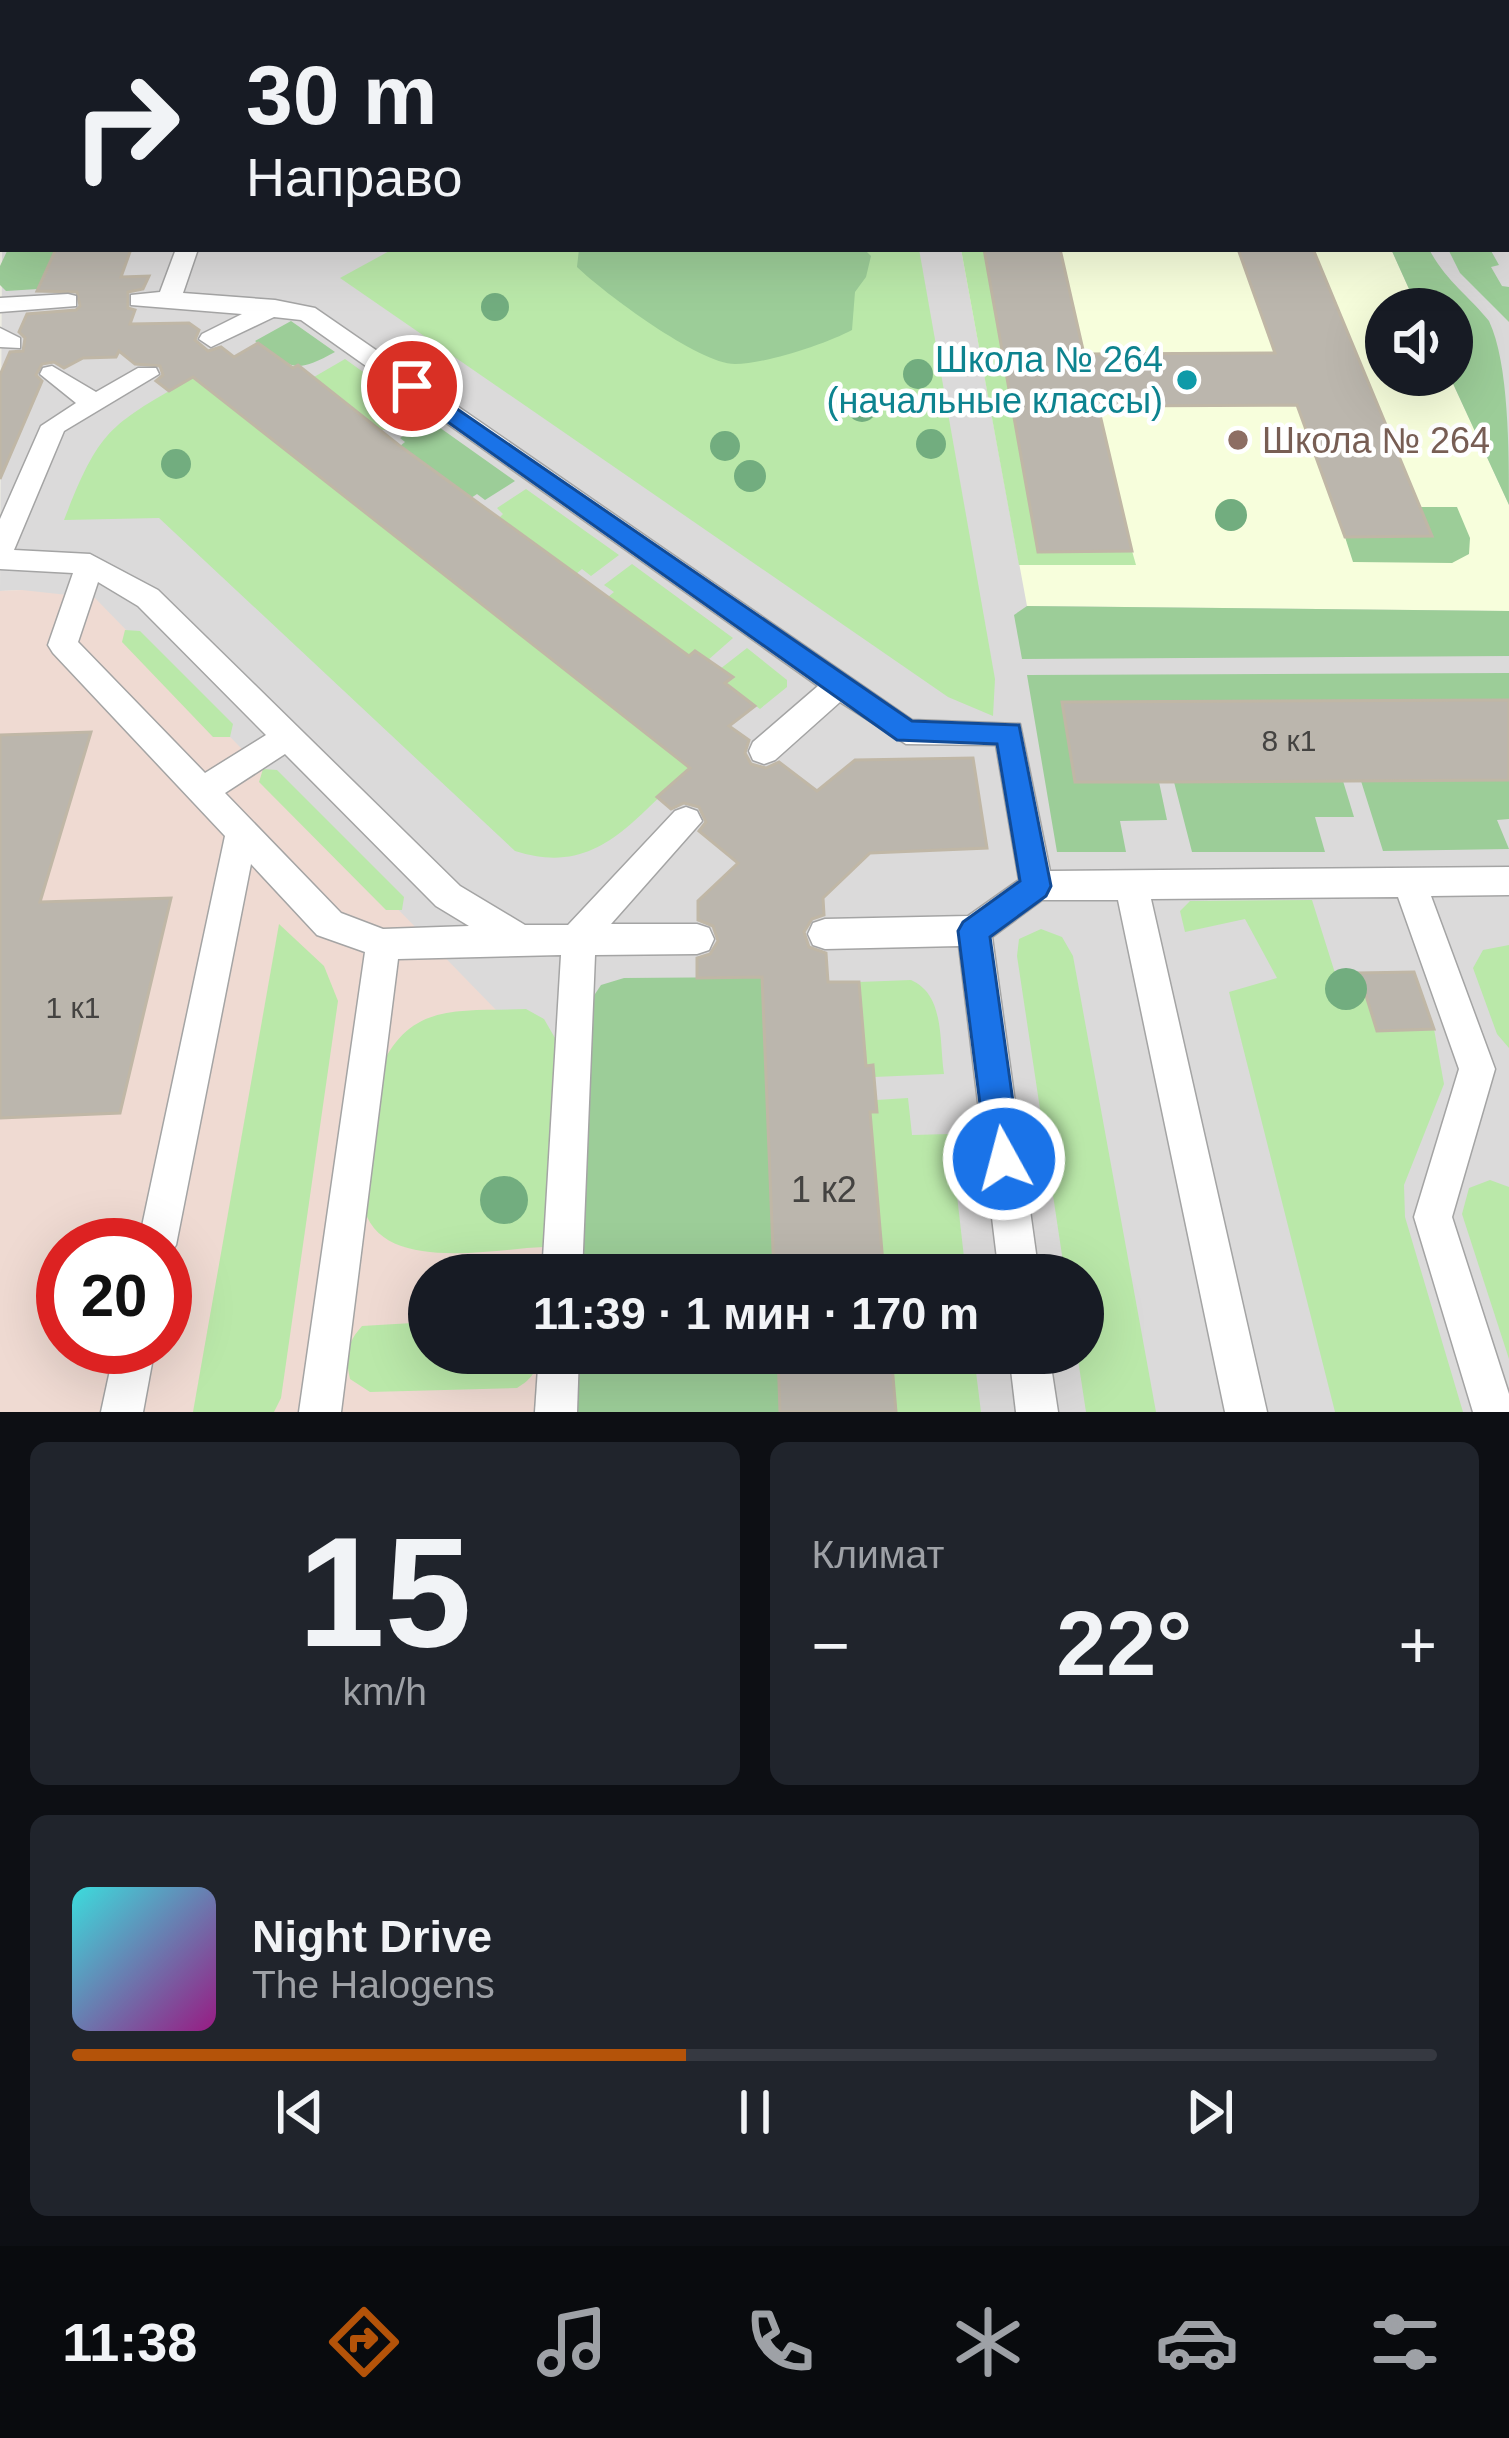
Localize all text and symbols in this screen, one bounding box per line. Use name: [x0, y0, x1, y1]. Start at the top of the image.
icon: right: [48, 48, 204, 204]
text: 30 m: [246, 48, 437, 142]
text: Направо: [246, 147, 462, 207]
map controls: [1365, 288, 1473, 396]
button: sound: [1365, 288, 1473, 396]
pin: [361, 335, 463, 437]
place label: Школа № 264 (начальные классы): [827, 339, 1163, 421]
icon: arrive: [379, 353, 445, 419]
marker: Школа № 264 (начальные классы): [1174, 367, 1200, 393]
place label: Школа № 264: [1262, 420, 1490, 461]
marker: Школа № 264: [1225, 427, 1251, 453]
house number: 8 к1: [1262, 724, 1316, 757]
house number: 1 к1: [46, 991, 100, 1024]
position arrow: [941, 1096, 1067, 1222]
house number: 1 к2: [791, 1169, 857, 1210]
speed limit sign: 20: [36, 1218, 192, 1374]
text: 11:39 · 1 мин · 170 m: [533, 1288, 979, 1339]
text: 15: [298, 1505, 472, 1679]
text: Климат: [812, 1533, 944, 1576]
text: 22°: [1056, 1594, 1192, 1694]
text: −: [812, 1608, 850, 1682]
text: +: [1398, 1608, 1437, 1682]
text: km/h: [342, 1670, 427, 1713]
text: Night Drive: [252, 1911, 492, 1962]
text: The Halogens: [252, 1963, 495, 2006]
icon: previous: [267, 2079, 333, 2145]
icon: pause: [722, 2079, 788, 2145]
icon: next: [1177, 2079, 1243, 2145]
icon: directions: [322, 2300, 406, 2384]
icon: music: [530, 2300, 614, 2384]
icon: phone: [738, 2300, 822, 2384]
icon: climate: [946, 2300, 1030, 2384]
icon: car: [1155, 2300, 1239, 2384]
icon: filters: [1363, 2300, 1447, 2384]
text: 11:38: [62, 2312, 197, 2372]

